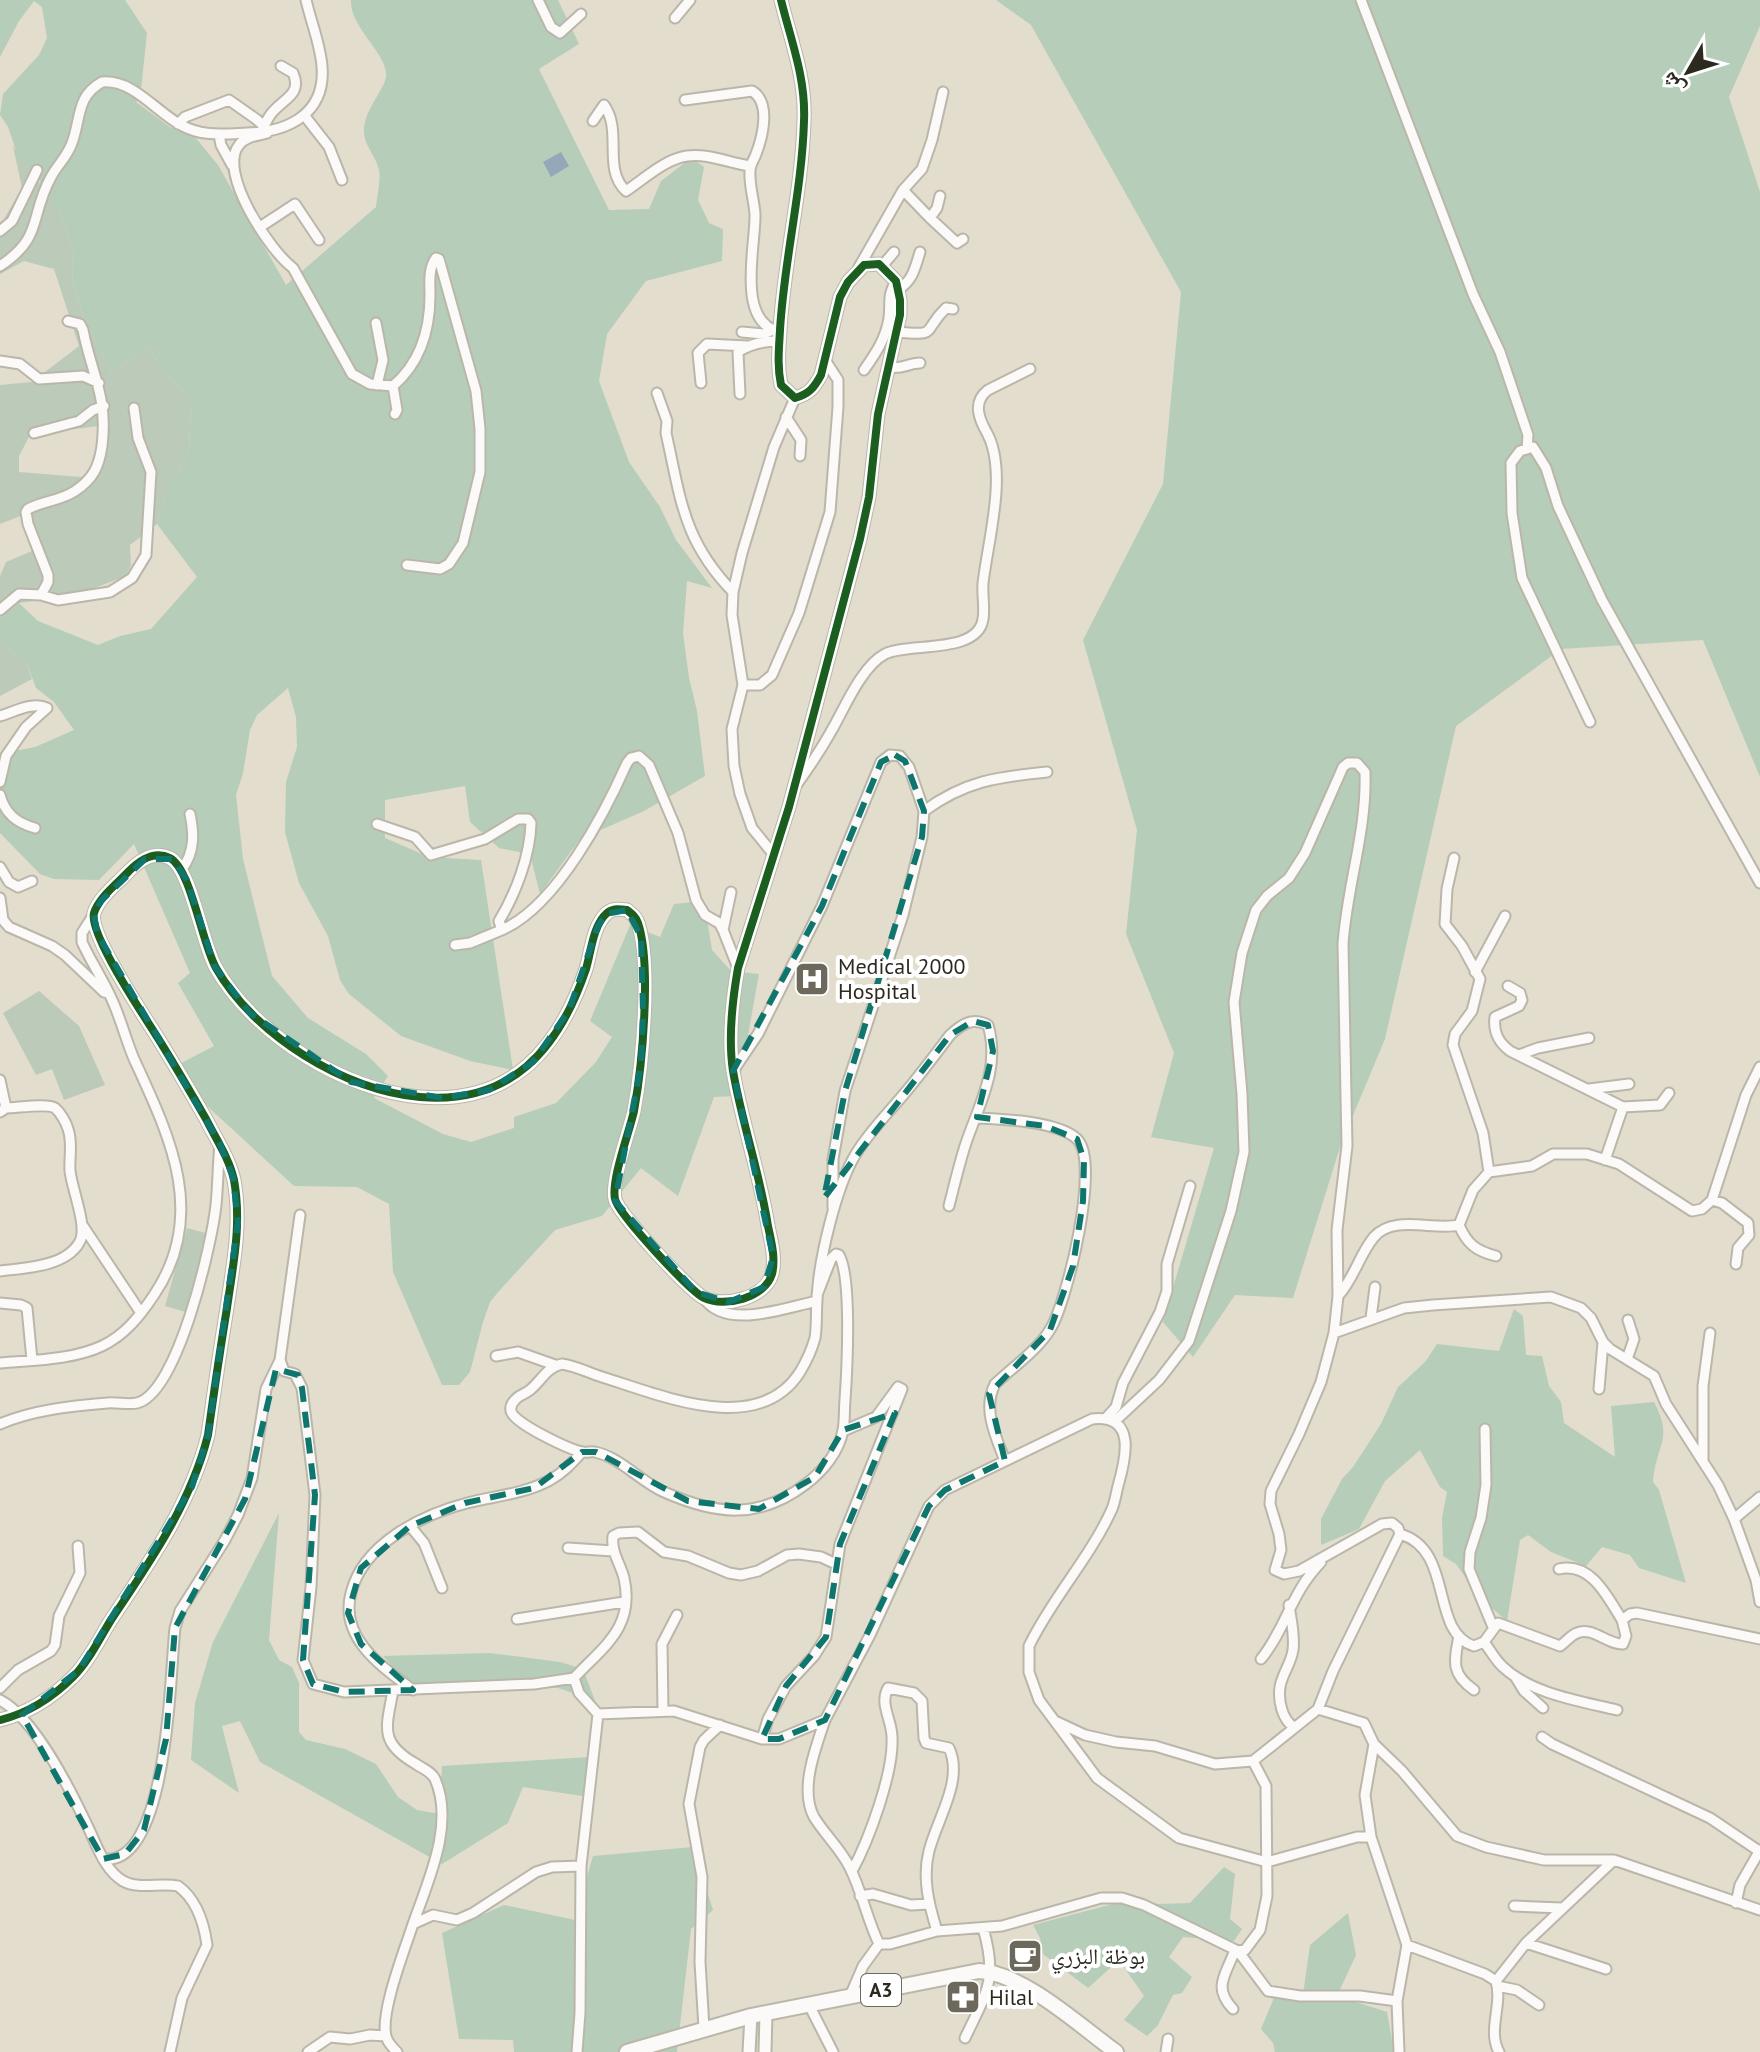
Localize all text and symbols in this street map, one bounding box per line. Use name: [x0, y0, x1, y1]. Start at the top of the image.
north arrow: [1648, 32, 1728, 112]
text: ش: [1654, 67, 1691, 102]
place label: Medical 2000 Hospital: [838, 952, 965, 1005]
hospital icon: Medical 2000 Hospital: [793, 960, 831, 998]
cafe icon: بوظة البزري: [1006, 1937, 1044, 1975]
place label: بوظة البزري: [1051, 1942, 1145, 1974]
road number: A3: [861, 1974, 901, 2006]
pharmacy icon: Hilal: [944, 1978, 982, 2016]
place label: Hilal: [989, 1983, 1034, 2011]

